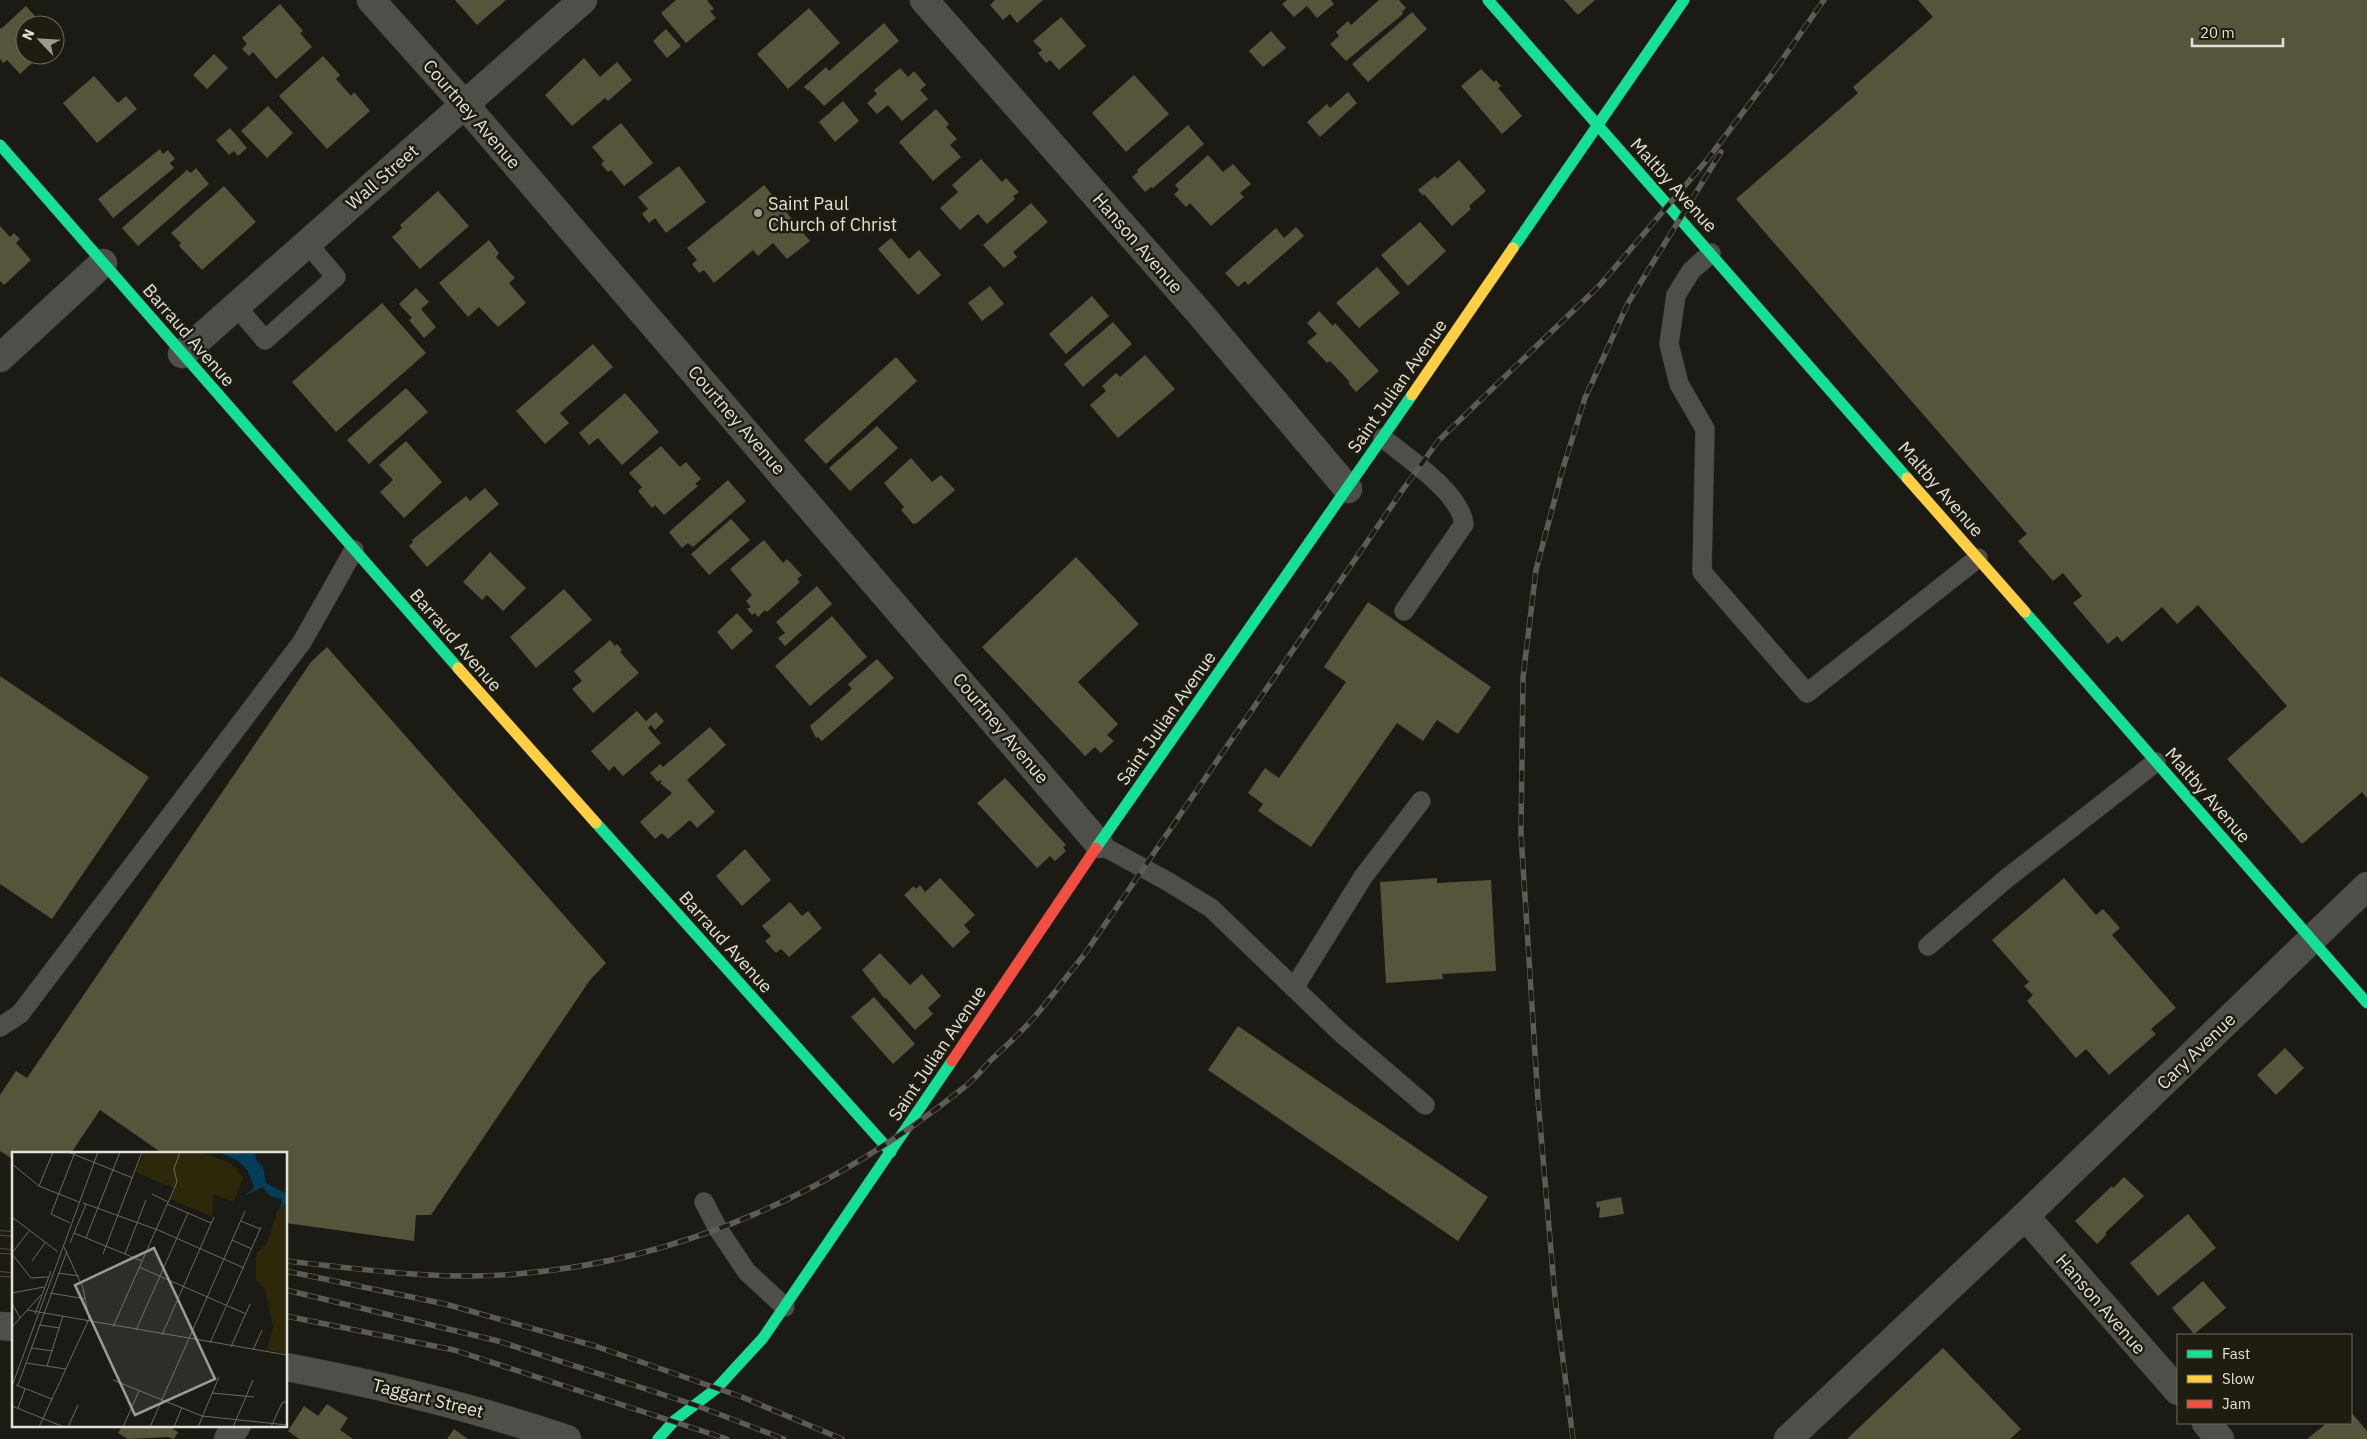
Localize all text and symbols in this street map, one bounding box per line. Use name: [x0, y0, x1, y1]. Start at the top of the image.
north arrow: [15, 15, 65, 65]
scale bar: [2192, 15, 2283, 47]
text: 20 m: [2200, 23, 2235, 42]
text: N: [18, 26, 39, 43]
street label: Courtney Avenue: [418, 54, 526, 174]
street label: Maltby Avenue: [1626, 133, 1722, 237]
street label: Wall Street: [341, 139, 423, 215]
street label: Hanson Avenue: [1088, 188, 1188, 298]
place label: Saint Paul Church of Christ: [768, 192, 897, 236]
marker: Saint Paul Church of Christ: [752, 207, 764, 219]
street label: Barraud Avenue: [138, 279, 240, 391]
street label: Saint Julian Avenue: [1342, 314, 1452, 457]
street label: Courtney Avenue: [683, 360, 791, 480]
street label: Maltby Avenue: [1893, 437, 1989, 542]
street label: Barraud Avenue: [405, 584, 507, 696]
street label: Saint Julian Avenue: [1111, 646, 1221, 789]
street label: Courtney Avenue: [948, 668, 1054, 788]
street label: Maltby Avenue: [2160, 743, 2256, 848]
street label: Barraud Avenue: [674, 886, 778, 998]
street label: Saint Julian Avenue: [883, 981, 991, 1125]
street label: Cary Avenue: [2152, 1008, 2240, 1094]
inset map: [12, 1152, 288, 1426]
street label: Hanson Avenue: [2051, 1249, 2151, 1359]
legend: [2177, 1334, 2352, 1424]
text: Fast: [2222, 1344, 2250, 1363]
text: Slow: [2222, 1369, 2255, 1388]
street label: Taggart Street: [370, 1373, 486, 1423]
text: Jam: [2222, 1394, 2251, 1413]

